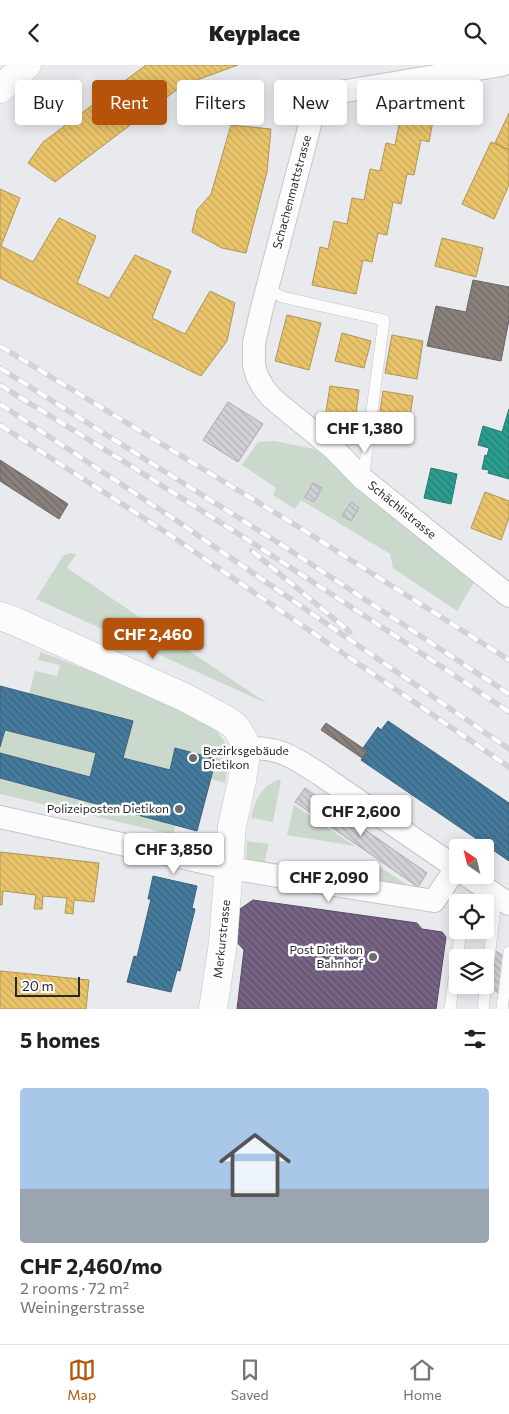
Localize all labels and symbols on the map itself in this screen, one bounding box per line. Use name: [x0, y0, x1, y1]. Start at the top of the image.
street label: Schachenmattstrasse: [269, 133, 313, 250]
pin: CHF 1,380: [308, 411, 422, 454]
street label: Schächlistrasse: [366, 477, 439, 541]
pin: CHF 2,460: [96, 617, 210, 660]
place label: Bezirksgebäude Dietikon: [203, 743, 289, 771]
marker: Bezirksgebäude Dietikon: [187, 752, 199, 764]
pin: CHF 2,600: [304, 795, 418, 837]
place label: Polizeiposten Dietikon: [47, 801, 169, 815]
marker: Polizeiposten Dietikon: [173, 803, 185, 815]
pin: CHF 3,850: [117, 833, 231, 875]
north arrow: [449, 839, 494, 884]
pin: CHF 2,090: [272, 861, 386, 903]
street label: Merkurstrasse: [210, 899, 232, 979]
place label: Post Dietikon Bahnhof: [290, 942, 363, 970]
marker: Post Dietikon Bahnhof: [367, 951, 379, 963]
scale bar: [15, 974, 80, 997]

